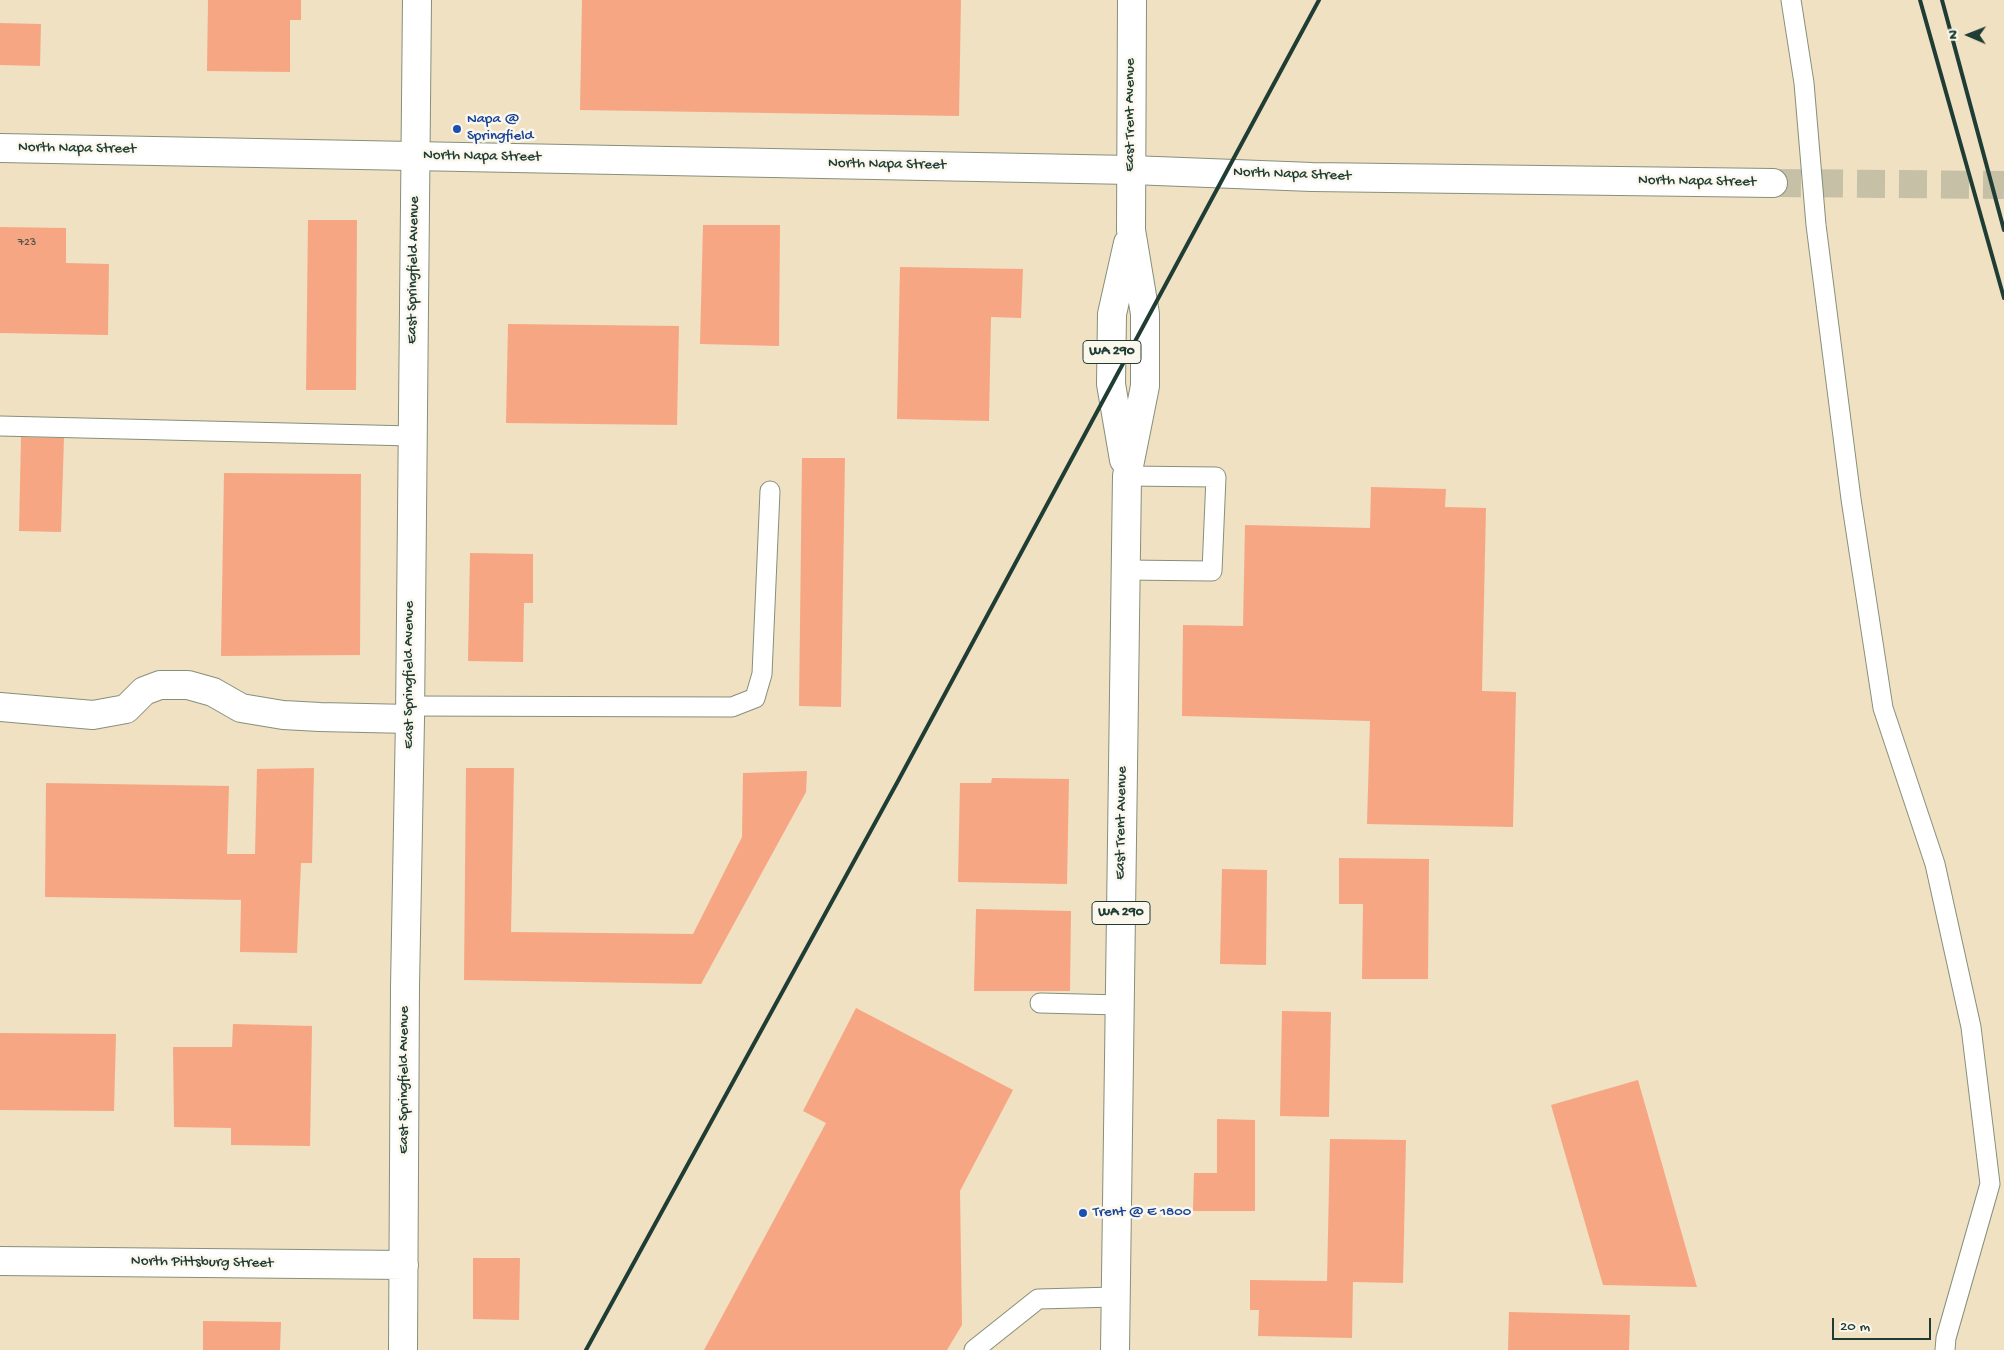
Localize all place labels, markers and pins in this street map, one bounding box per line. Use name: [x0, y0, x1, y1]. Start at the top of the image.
place label: Napa @ Springfield: [467, 111, 533, 146]
marker: Napa @ Springfield: [451, 123, 463, 135]
place label: Trent @ E 1800: [1093, 1204, 1191, 1222]
marker: Trent @ E 1800: [1077, 1207, 1089, 1219]

